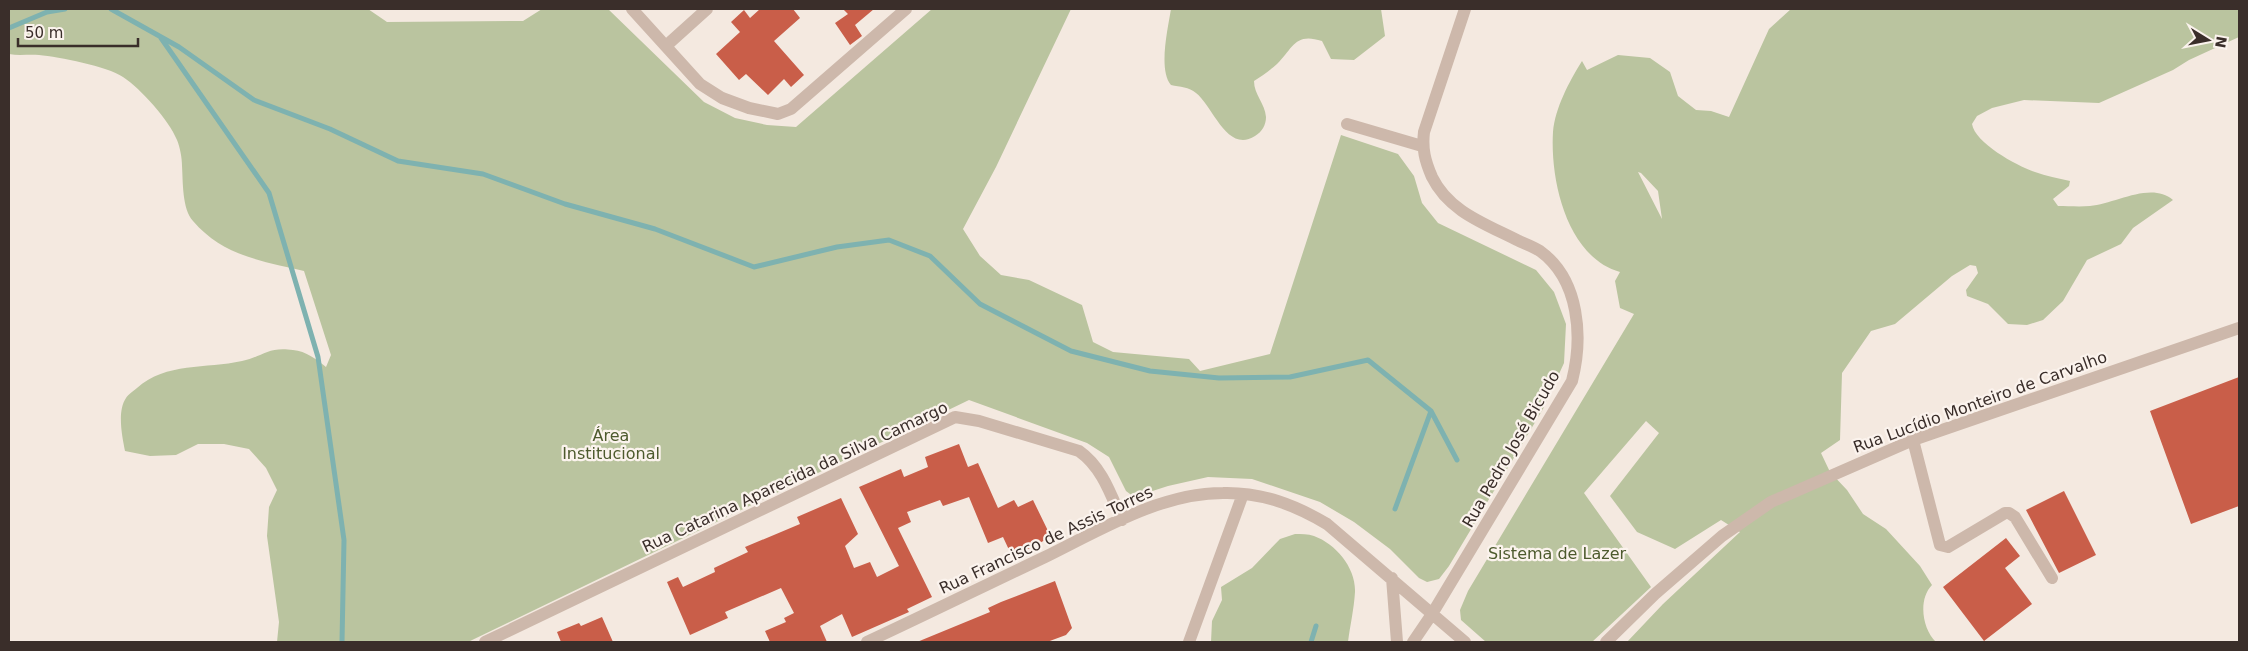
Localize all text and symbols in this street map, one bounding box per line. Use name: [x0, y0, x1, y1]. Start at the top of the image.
scale bar: [18, 15, 138, 47]
north arrow: [2183, 15, 2233, 65]
text: 50 m: [25, 24, 63, 42]
text: N: [2212, 35, 2230, 49]
street label: Rua Lucídio Monteiro de Carvalho: [1851, 347, 2109, 457]
street label: Rua Pedro José Bicudo: [1458, 367, 1564, 531]
street label: Rua Catarina Aparecida da Silva Camargo: [639, 398, 951, 556]
park label: Área Institucional: [562, 426, 660, 463]
street label: Rua Francisco de Assis Torres: [936, 482, 1156, 598]
park label: Sistema de Lazer: [1488, 544, 1627, 563]

